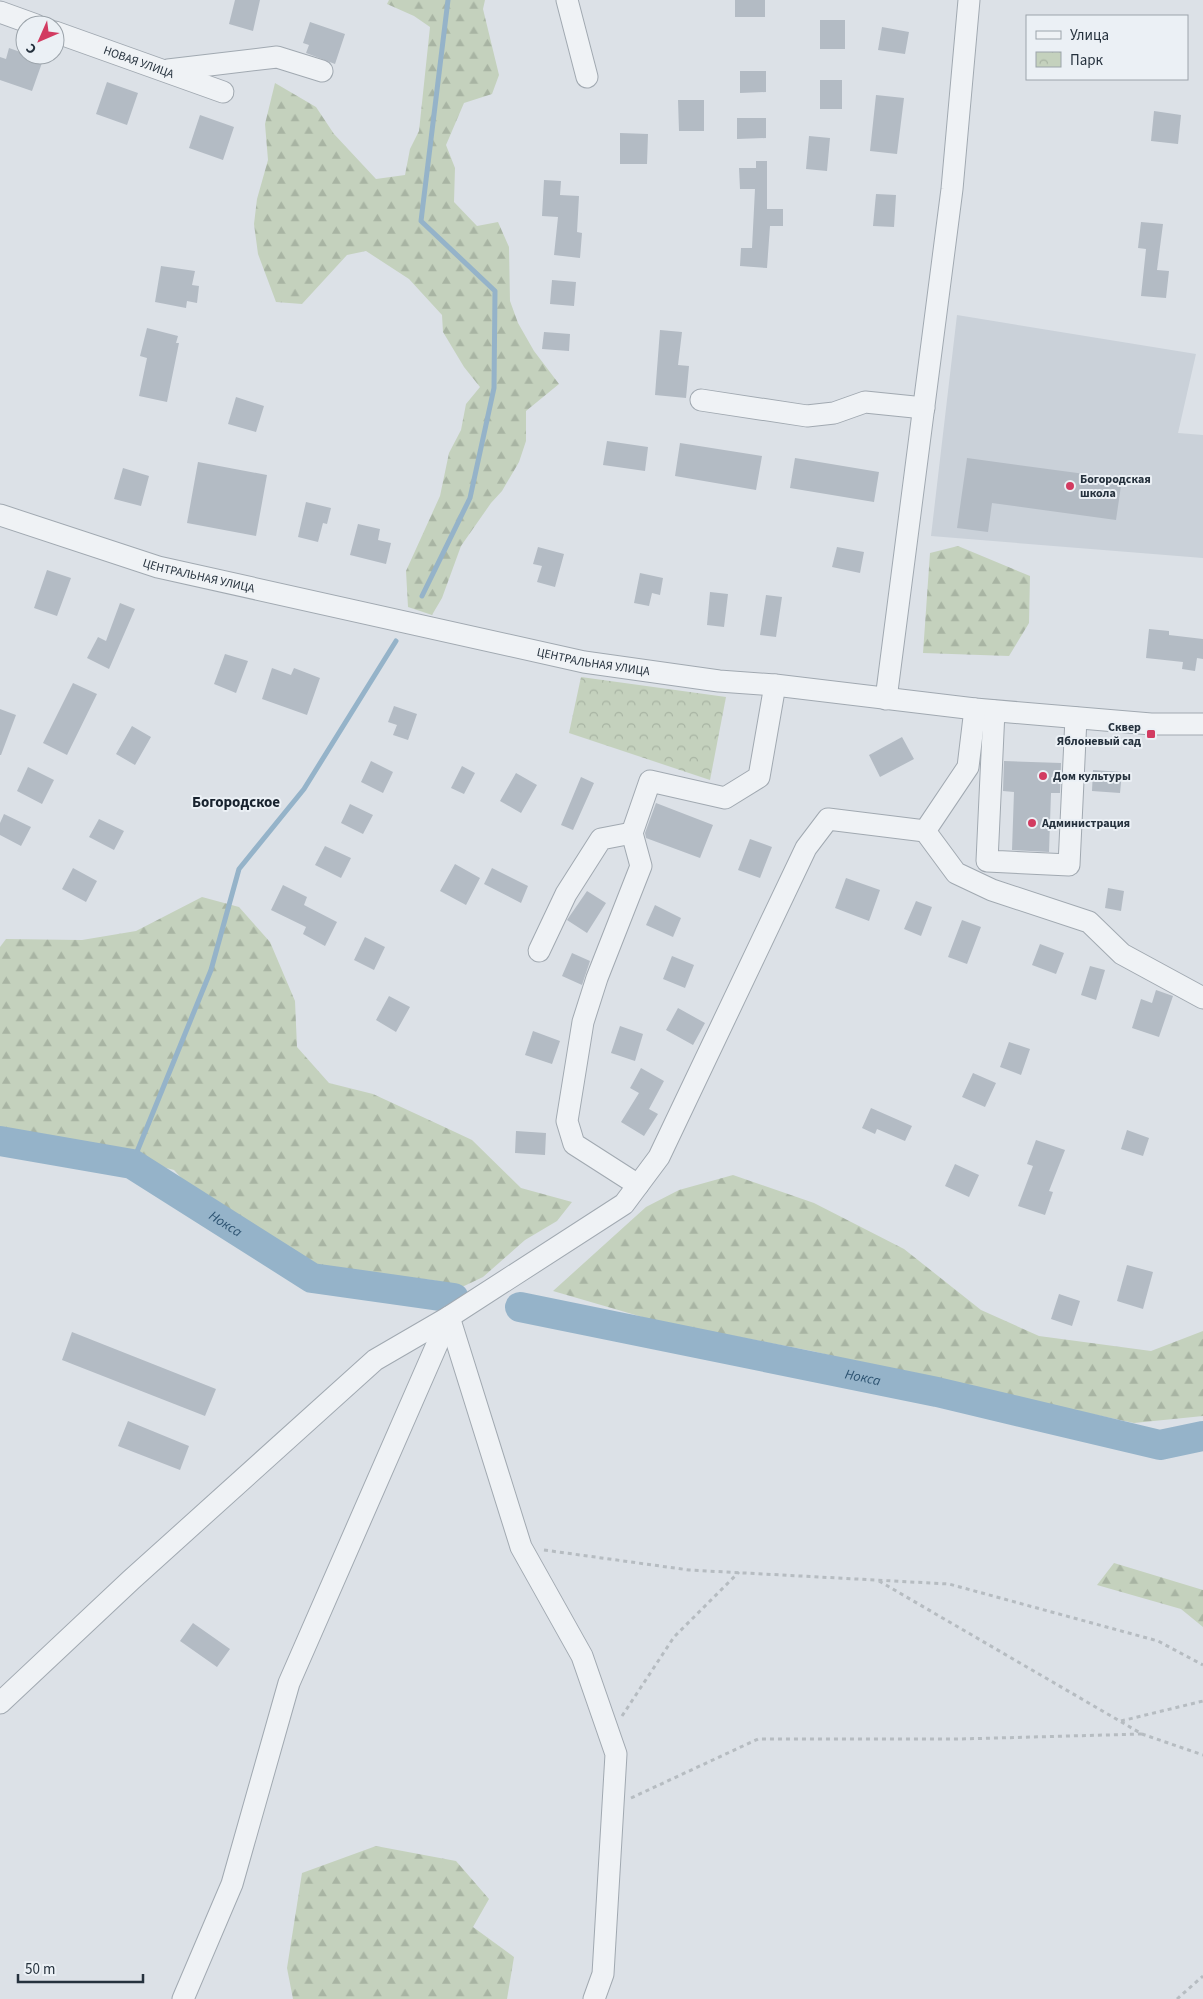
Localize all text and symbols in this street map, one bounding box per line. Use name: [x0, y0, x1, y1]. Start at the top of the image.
north arrow: [15, 15, 65, 65]
legend: [1026, 15, 1188, 80]
text: Улица: [1070, 25, 1109, 46]
text: С: [22, 39, 41, 58]
street label: НОВАЯ УЛИЦА: [101, 42, 177, 83]
text: Парк: [1070, 50, 1104, 71]
place label: Богородская школа: [1080, 471, 1151, 502]
marker: Богородская школа: [1064, 480, 1076, 492]
street label: ЦЕНТРАЛЬНАЯ УЛИЦА: [140, 555, 257, 597]
street label: ЦЕНТРАЛЬНАЯ УЛИЦА: [535, 644, 651, 680]
place label: Сквер Яблоневый сад: [1057, 719, 1141, 750]
marker: Сквер Яблоневый сад: [1145, 728, 1157, 740]
place label: Дом культуры: [1053, 768, 1131, 785]
marker: Дом культуры: [1037, 770, 1049, 782]
district label: Богородское: [192, 792, 280, 813]
place label: Администрация: [1041, 815, 1130, 832]
marker: Администрация: [1026, 817, 1038, 829]
water label: Нокса: [205, 1206, 246, 1243]
water label: Нокса: [843, 1364, 883, 1391]
scale bar: [18, 1952, 142, 1984]
text: 50 m: [25, 1959, 55, 1980]

